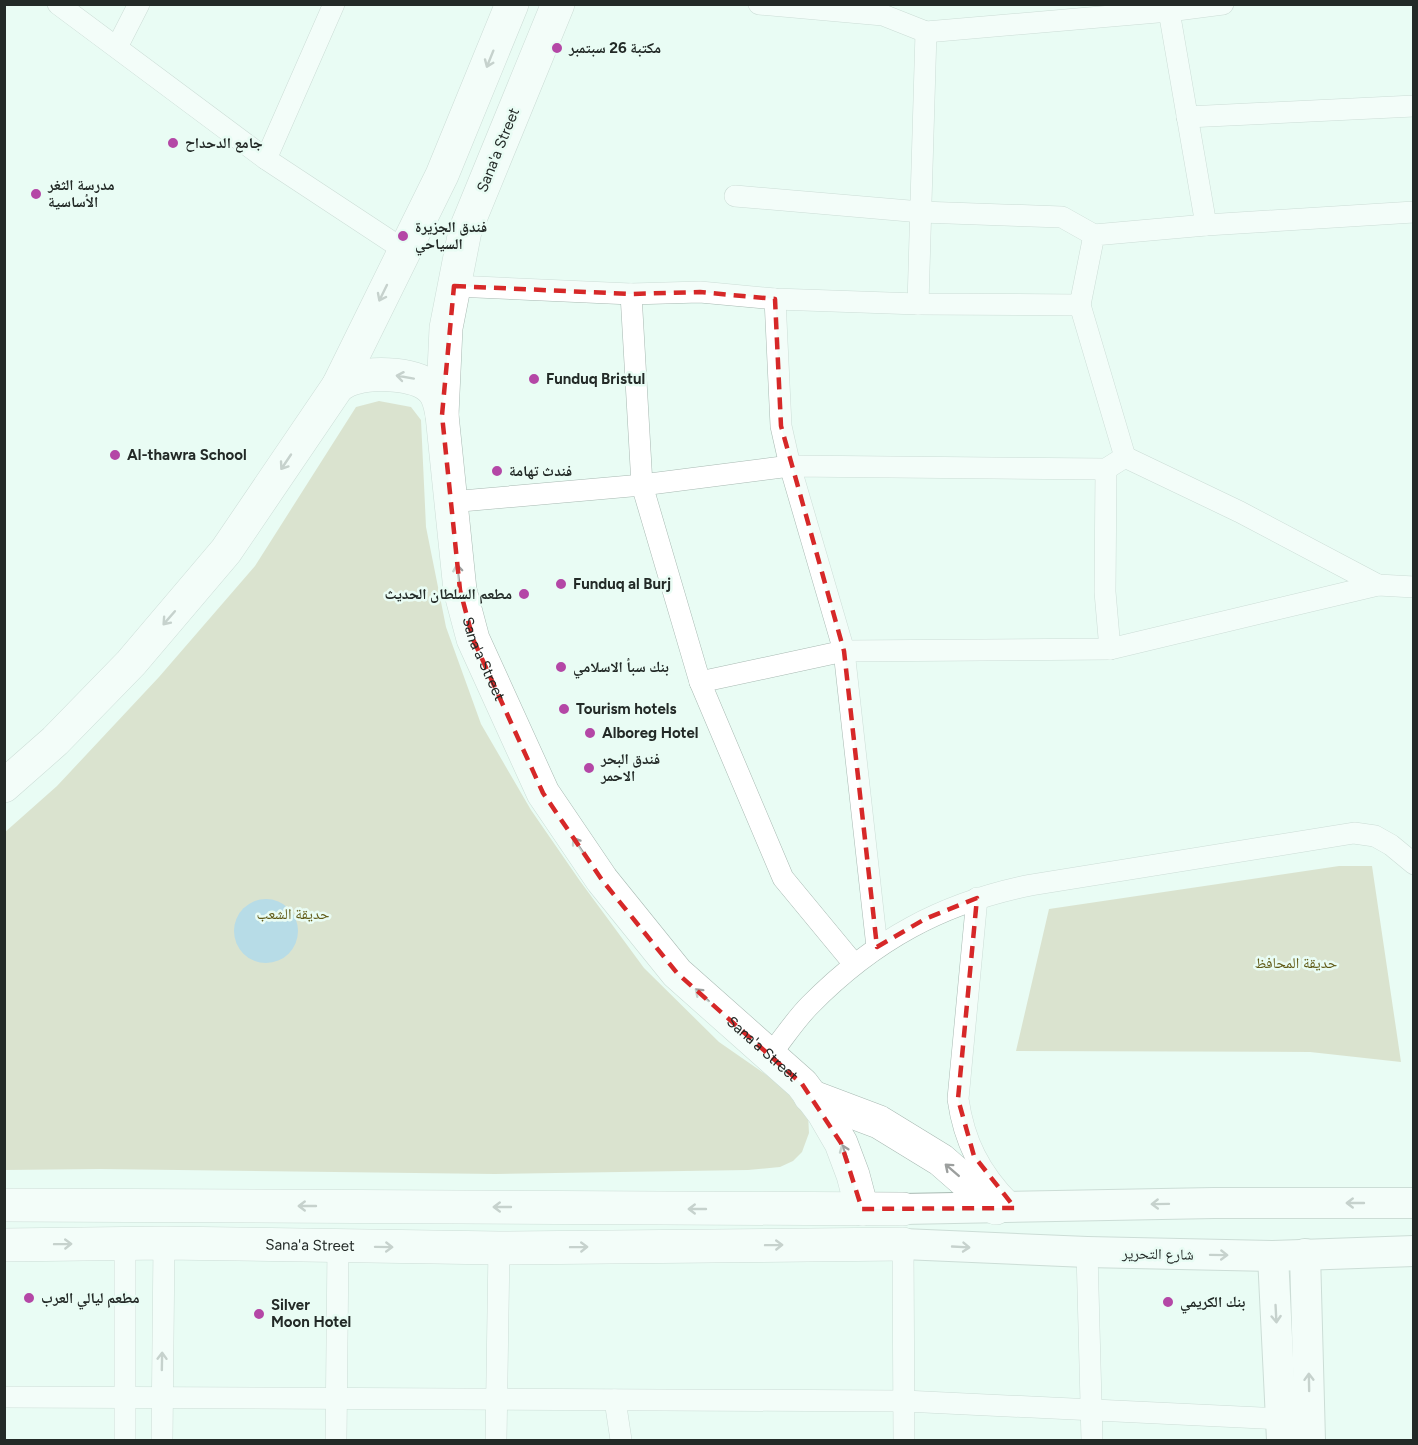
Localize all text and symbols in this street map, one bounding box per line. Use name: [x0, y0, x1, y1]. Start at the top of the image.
place label: مكتبة 26 سبتمبر: [568, 39, 661, 57]
marker: مكتبة 26 سبتمبر: [550, 41, 564, 55]
one-way arrow: [484, 49, 495, 67]
street label: Sana'a Street: [473, 105, 523, 195]
place label: جامع الدحداح: [185, 134, 263, 153]
marker: جامع الدحداح: [166, 136, 180, 150]
place label: مدرسة الثغر الأساسية: [47, 176, 115, 211]
marker: مدرسة الثغر الأساسية: [29, 187, 43, 201]
place label: فندق الجزيرة السياحي: [415, 218, 487, 256]
marker: فندق الجزيرة السياحي: [396, 229, 410, 243]
one-way arrow: [377, 284, 389, 302]
place label: Funduq Bristul: [546, 370, 645, 388]
one-way arrow: [395, 371, 415, 382]
marker: Funduq Bristul: [527, 372, 541, 386]
place label: Al-thawra School: [127, 446, 247, 464]
marker: Al-thawra School: [108, 448, 122, 462]
one-way arrow: [280, 453, 292, 470]
place label: فندث تهامة: [509, 462, 572, 480]
marker: فندث تهامة: [490, 464, 504, 478]
one-way arrow: [452, 563, 463, 583]
place label: Funduq al Burj: [573, 575, 671, 593]
marker: Funduq al Burj: [554, 577, 568, 591]
place label: مطعم السلطان الحديث: [384, 585, 512, 604]
marker: مطعم السلطان الحديث: [517, 587, 531, 601]
one-way arrow: [162, 610, 176, 625]
street label: Sana'a Street: [459, 615, 509, 704]
place label: بنك سبأ الاسلامي: [573, 658, 669, 679]
marker: بنك سبأ الاسلامي: [554, 660, 568, 674]
place label: Tourism hotels: [576, 700, 676, 718]
marker: Tourism hotels: [557, 702, 571, 716]
place label: Alboreg Hotel: [602, 724, 699, 742]
marker: Alboreg Hotel: [583, 726, 597, 740]
place label: فندق البحر الاحمر: [600, 750, 660, 785]
marker: فندق البحر الاحمر: [582, 761, 596, 775]
one-way arrow: [572, 837, 584, 854]
park label: حديقة الشعب: [256, 905, 330, 923]
park label: حديقة المحافظ: [1255, 954, 1338, 972]
one-way arrow: [695, 988, 710, 1002]
street label: Sana'a Street: [723, 1013, 802, 1086]
one-way arrow: [839, 1145, 850, 1163]
one-way arrow: [945, 1163, 960, 1177]
one-way arrow: [1346, 1197, 1366, 1209]
one-way arrow: [1151, 1198, 1171, 1210]
one-way arrow: [298, 1200, 318, 1212]
one-way arrow: [493, 1202, 513, 1213]
one-way arrow: [688, 1203, 708, 1214]
street label: Sana'a Street: [265, 1236, 355, 1255]
one-way arrow: [52, 1238, 72, 1250]
one-way arrow: [763, 1239, 783, 1251]
one-way arrow: [373, 1241, 393, 1252]
one-way arrow: [568, 1241, 588, 1253]
one-way arrow: [951, 1241, 971, 1252]
street label: شارع التحرير: [1121, 1244, 1194, 1265]
one-way arrow: [1209, 1249, 1229, 1261]
place label: مطعم ليالي العرب: [41, 1289, 140, 1310]
marker: مطعم ليالي العرب: [22, 1291, 36, 1305]
place label: بنك الكريمي: [1180, 1293, 1245, 1314]
marker: بنك الكريمي: [1161, 1295, 1175, 1309]
place label: Silver Moon Hotel: [271, 1296, 351, 1331]
one-way arrow: [1270, 1304, 1281, 1324]
marker: Silver Moon Hotel: [252, 1307, 266, 1321]
one-way arrow: [157, 1352, 168, 1372]
one-way arrow: [1303, 1373, 1314, 1393]

